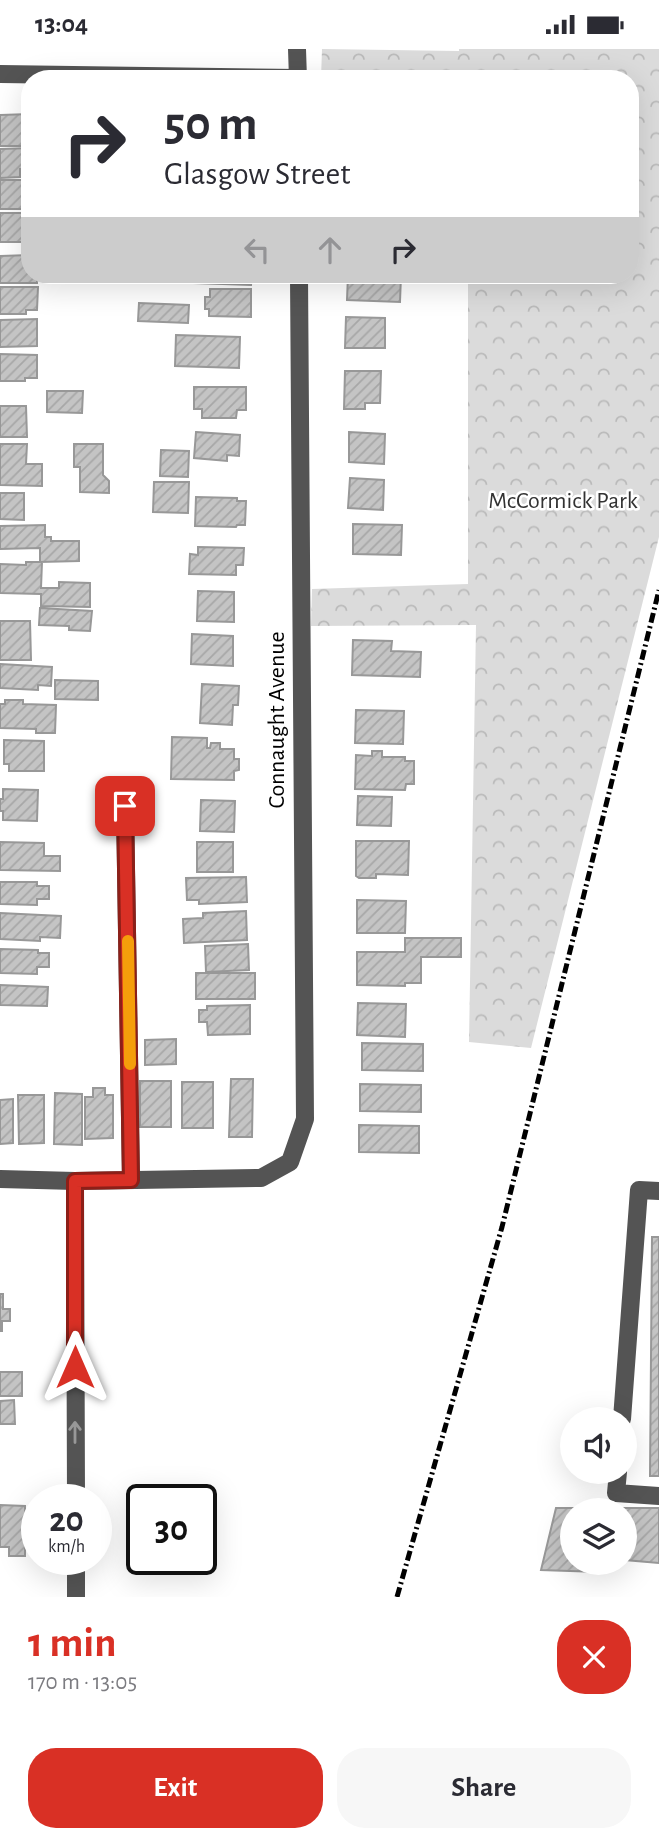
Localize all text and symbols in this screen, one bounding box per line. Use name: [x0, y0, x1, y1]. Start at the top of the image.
text: 13:04: [35, 11, 88, 37]
icon: right: [49, 98, 140, 189]
text: 50 m: [164, 100, 258, 149]
text: Glasgow Street: [164, 158, 350, 190]
icon: left: [238, 231, 276, 269]
icon: ahead: [311, 231, 349, 269]
icon: right: [384, 231, 422, 269]
park label: McCormick Park: [488, 489, 638, 513]
street label: Connaught Avenue: [265, 631, 289, 809]
pin: [95, 776, 155, 836]
icon: arrive: [106, 787, 144, 825]
position arrow: [38, 1330, 112, 1404]
map controls: [560, 1407, 637, 1575]
button: sound: [560, 1407, 637, 1484]
one-way arrow: [68, 1420, 82, 1443]
speed limit sign: 30: [126, 1484, 217, 1575]
button: layers: [560, 1498, 637, 1575]
text: 20: [49, 1503, 84, 1538]
text: km/h: [48, 1538, 85, 1556]
button: close: [557, 1620, 631, 1694]
text: 1 min: [28, 1622, 117, 1664]
text: 170 m · 13:05: [28, 1671, 137, 1694]
button: Exit: [28, 1748, 323, 1828]
button: Share: [337, 1748, 631, 1828]

